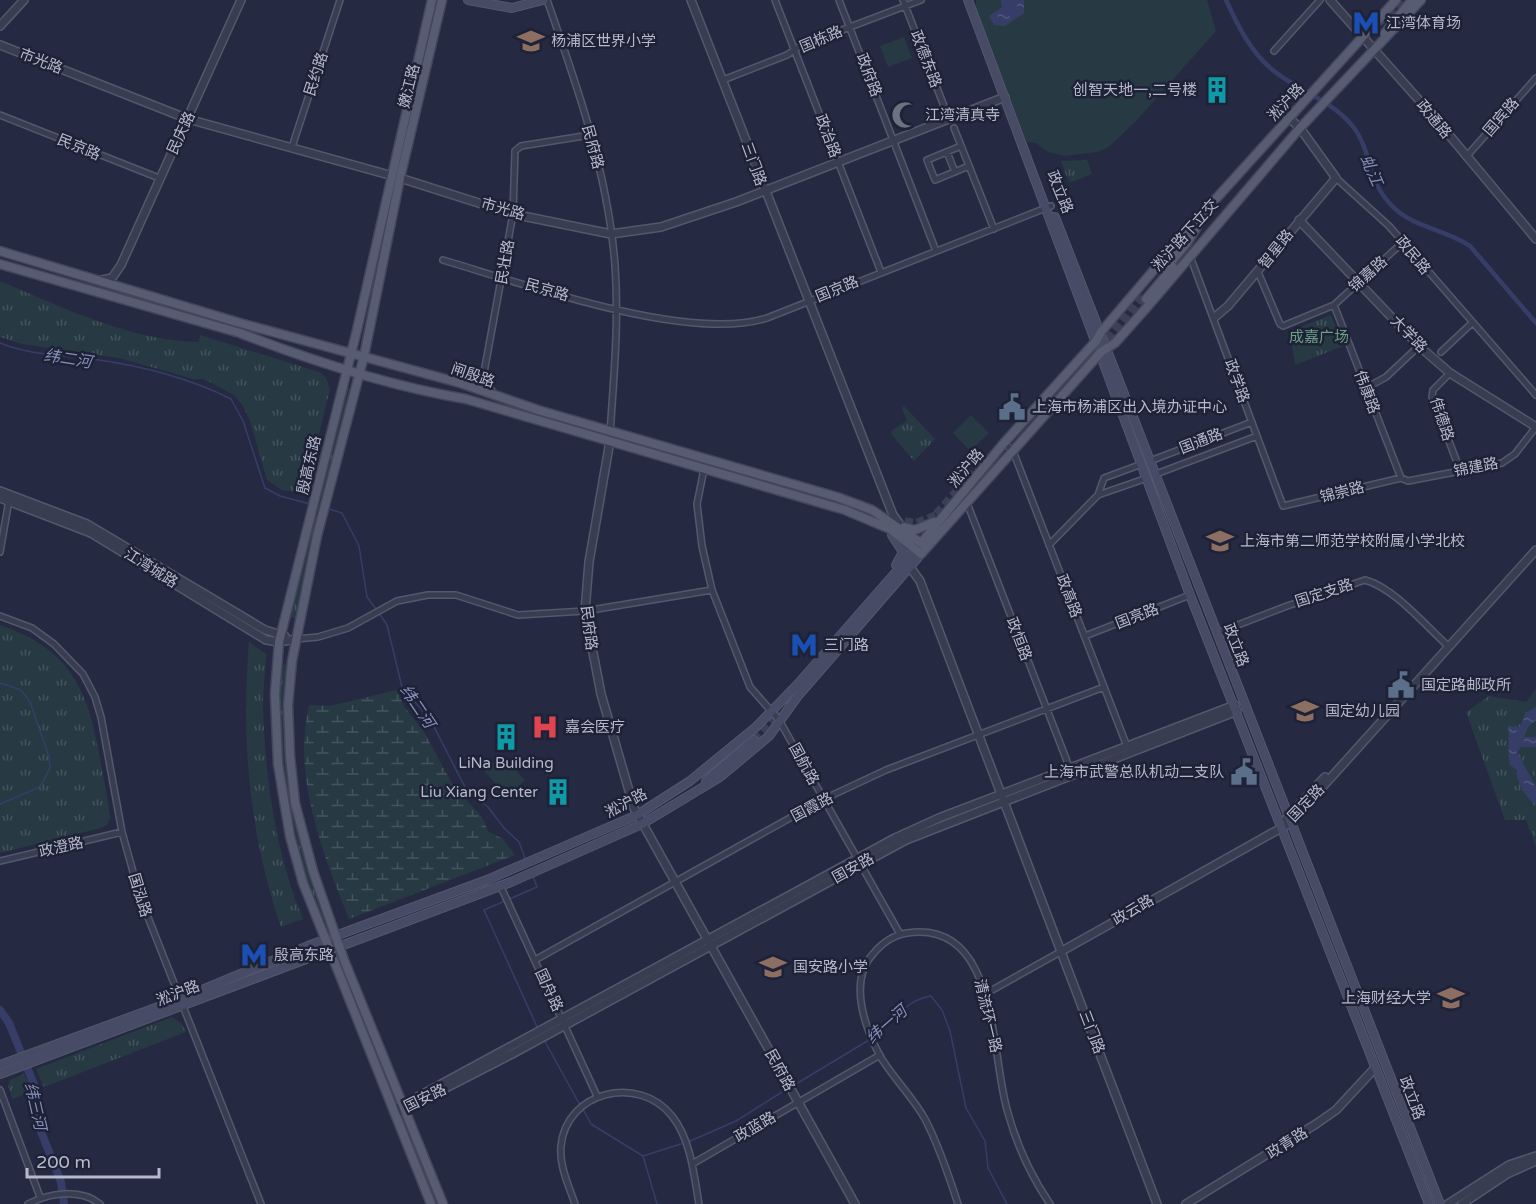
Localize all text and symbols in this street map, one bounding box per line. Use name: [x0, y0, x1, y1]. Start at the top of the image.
metro station icon: 江湾体育场: [1351, 8, 1381, 38]
place label: 江湾体育场: [1386, 14, 1461, 32]
street label: 国栋路: [797, 22, 845, 56]
school or university icon: 杨浦区世界小学: [516, 26, 546, 56]
street label: 政德东路: [907, 28, 945, 90]
place label: 杨浦区世界小学: [551, 32, 656, 50]
street label: 市光路: [17, 45, 65, 77]
street label: 民约路: [300, 50, 332, 98]
street label: 政府路: [853, 51, 885, 99]
street label: 嫩江路: [395, 62, 423, 110]
building icon: 创智天地一,二号楼: [1202, 75, 1232, 105]
street label: 淞沪路: [1264, 79, 1308, 125]
place label: 创智天地一,二号楼: [1073, 81, 1197, 99]
street label: 国宾路: [1479, 94, 1523, 140]
street label: 政通路: [1413, 96, 1455, 142]
mosque icon: 江湾清真寺: [890, 100, 920, 130]
place label: 江湾清真寺: [925, 106, 1000, 124]
street label: 民庆路: [163, 109, 199, 157]
street label: 政治路: [812, 112, 844, 160]
street label: 民府路: [578, 123, 608, 171]
street label: 民京路: [55, 130, 103, 164]
street label: 三门路: [738, 140, 770, 188]
water label: 虬江: [1355, 152, 1388, 191]
street label: 政立路: [1043, 168, 1077, 216]
street label: 市光路: [479, 194, 527, 224]
street label: 淞沪路下立交: [1148, 196, 1222, 274]
street label: 智星路: [1255, 226, 1297, 272]
street label: 政民路: [1392, 232, 1434, 278]
street label: 民壮路: [492, 238, 518, 286]
street label: 锦嘉路: [1345, 252, 1391, 296]
street label: 国京路: [813, 272, 861, 306]
street label: 民京路: [523, 275, 571, 305]
street label: 大学路: [1387, 312, 1431, 356]
park label: 成嘉广场: [1289, 328, 1349, 346]
water label: 纬二河: [43, 345, 96, 373]
street label: 政学路: [1221, 357, 1253, 405]
street label: 闸殷路: [449, 359, 497, 391]
street label: 伟康路: [1351, 368, 1383, 416]
public building icon: 上海市杨浦区出入境办证中心: [997, 392, 1027, 422]
street label: 伟德路: [1426, 395, 1458, 443]
place label: 上海市杨浦区出入境办证中心: [1032, 398, 1227, 416]
street label: 国通路: [1177, 425, 1225, 457]
street label: 殷高东路: [293, 434, 325, 496]
street label: 淞沪路: [945, 445, 987, 491]
street label: 锦建路: [1452, 454, 1500, 480]
street label: 锦崇路: [1318, 478, 1366, 506]
school or university icon: 上海市第二师范学校附属小学北校: [1205, 526, 1235, 556]
place label: 上海市第二师范学校附属小学北校: [1240, 532, 1465, 550]
street label: 江湾城路: [121, 544, 181, 592]
street label: 政高路: [1053, 572, 1085, 620]
street label: 国定支路: [1293, 575, 1355, 611]
street label: 国亮路: [1113, 600, 1161, 632]
street label: 民府路: [577, 605, 601, 651]
street label: 政恒路: [1003, 615, 1035, 663]
street label: 政立路: [1220, 621, 1252, 669]
metro station icon: 三门路: [789, 630, 819, 660]
place label: 三门路: [824, 636, 869, 654]
public building icon: 国定路邮政所: [1386, 670, 1416, 700]
place label: 国定路邮政所: [1421, 676, 1511, 694]
water label: 纬二河: [395, 681, 441, 735]
school or university icon: 国定幼儿园: [1290, 696, 1320, 726]
place label: 国定幼儿园: [1325, 702, 1400, 720]
hospital icon: 嘉会医疗: [530, 712, 560, 742]
place label: 嘉会医疗: [565, 718, 625, 736]
building icon: LiNa Building: [491, 722, 521, 752]
street label: 国航路: [785, 740, 823, 788]
place label: LiNa Building: [458, 754, 554, 772]
public building icon: 上海市武警总队机动二支队: [1229, 757, 1259, 787]
place label: 上海市武警总队机动二支队: [1044, 763, 1224, 781]
building icon: Liu Xiang Center: [543, 777, 573, 807]
street label: 国定路: [1284, 781, 1328, 825]
place label: Liu Xiang Center: [420, 783, 538, 801]
street label: 淞沪路: [602, 784, 650, 822]
street label: 国霞路: [788, 788, 836, 826]
street label: 政澄路: [37, 833, 85, 861]
street label: 国安路: [829, 849, 877, 887]
street label: 国泓路: [125, 871, 155, 919]
street label: 政云路: [1109, 891, 1157, 929]
metro station icon: 殷高东路: [239, 940, 269, 970]
place label: 殷高东路: [274, 946, 334, 964]
school or university icon: 国安路小学: [758, 952, 788, 982]
place label: 国安路小学: [793, 958, 868, 976]
street label: 国舟路: [531, 966, 567, 1014]
street label: 淞沪路: [154, 977, 202, 1009]
street label: 清流环一路: [971, 977, 1005, 1055]
school or university icon: 上海财经大学: [1436, 983, 1466, 1013]
place label: 上海财经大学: [1341, 989, 1431, 1007]
water label: 纬一河: [862, 999, 914, 1048]
street label: 三门路: [1076, 1008, 1108, 1056]
street label: 民府路: [761, 1046, 799, 1094]
street label: 政立路: [1396, 1074, 1428, 1122]
street label: 国安路: [401, 1080, 449, 1116]
water label: 纬三河: [20, 1081, 51, 1135]
street label: 政蓝路: [731, 1108, 779, 1146]
street label: 政青路: [1263, 1123, 1311, 1163]
scale bar: [27, 1141, 159, 1179]
text: 200 m: [36, 1151, 91, 1173]

